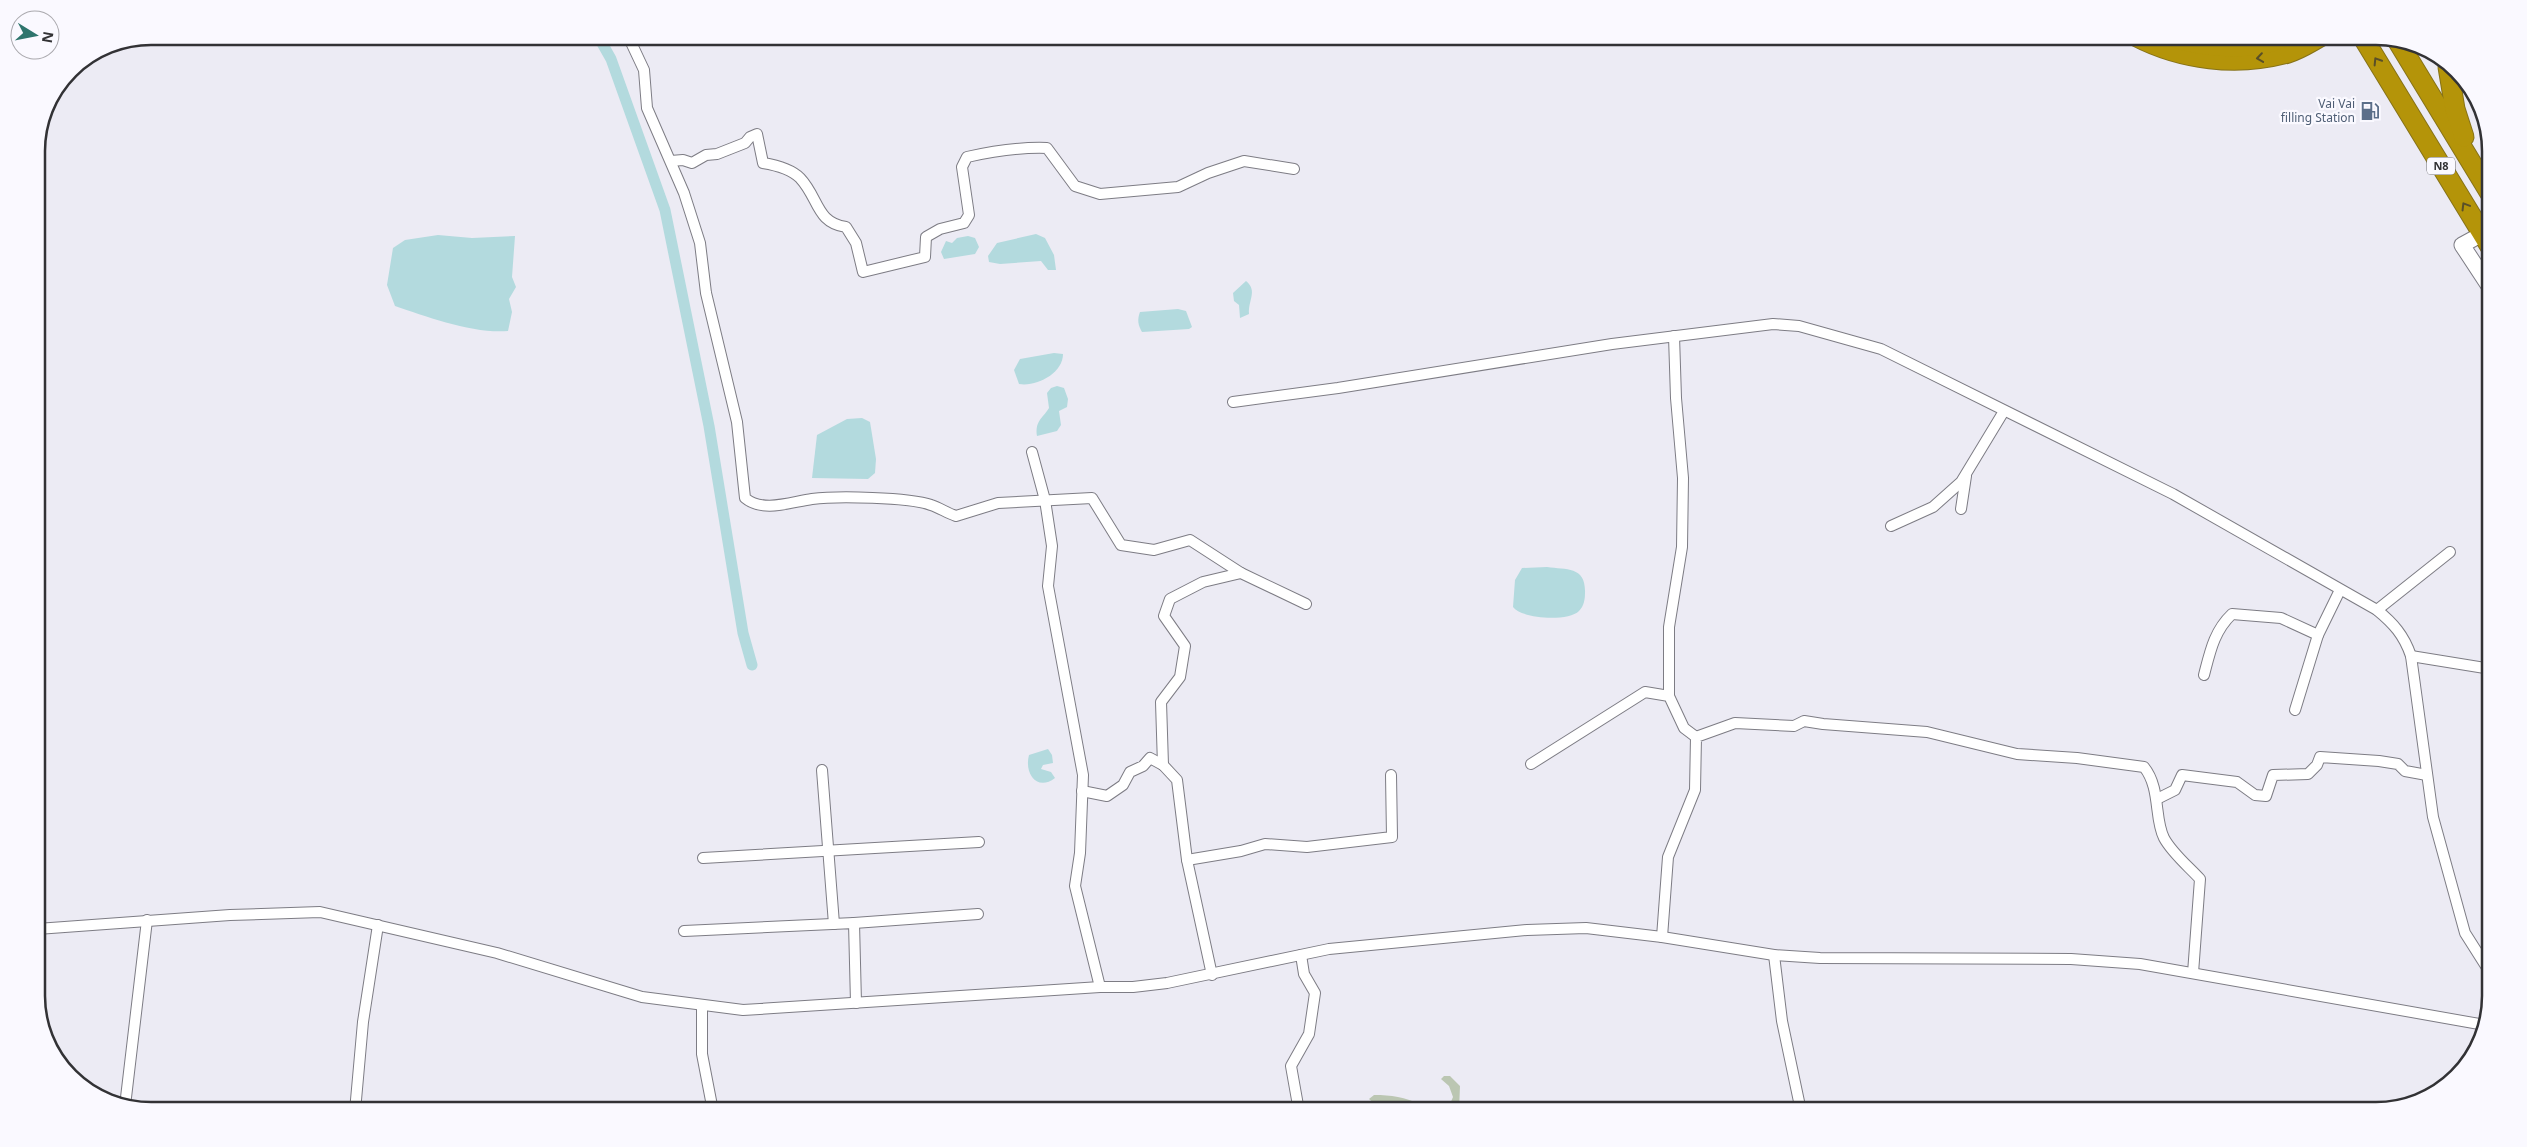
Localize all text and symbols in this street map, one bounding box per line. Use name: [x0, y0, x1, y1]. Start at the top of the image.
north arrow: [10, 10, 60, 60]
text: N: [38, 30, 59, 45]
one-way arrow: [2256, 53, 2265, 63]
one-way arrow: [2374, 57, 2383, 66]
place label: Vai Vai filling Station: [2281, 95, 2355, 126]
fuel station icon: Vai Vai filling Station: [2359, 100, 2381, 122]
road number: N8: [2427, 158, 2455, 175]
one-way arrow: [2462, 203, 2472, 212]

